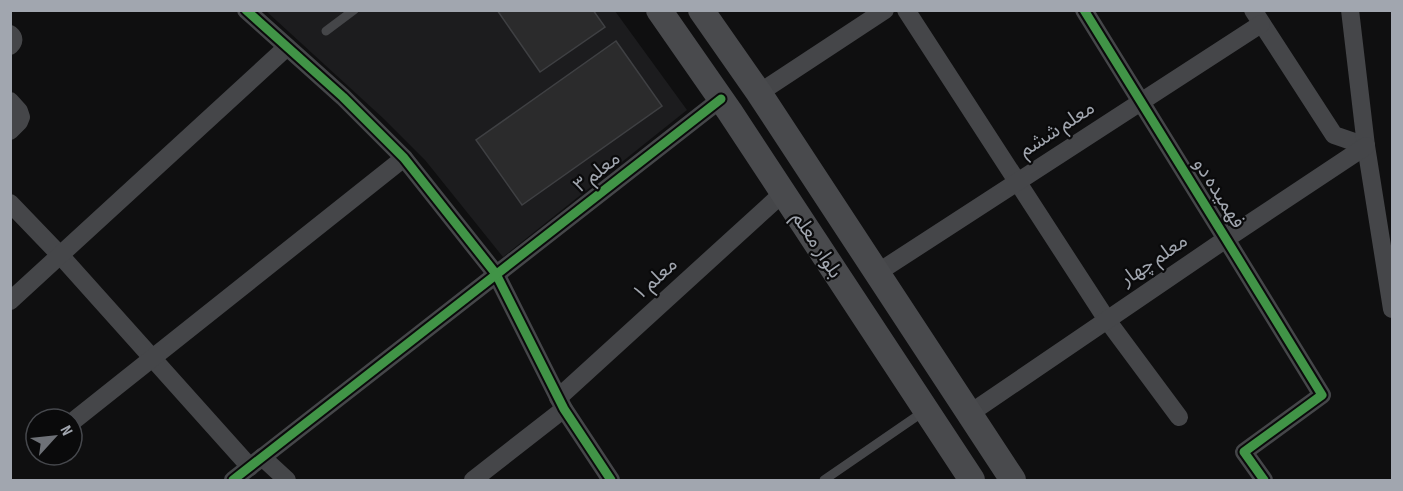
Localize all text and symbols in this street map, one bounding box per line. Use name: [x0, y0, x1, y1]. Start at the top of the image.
street label: معلم ششم: [1015, 96, 1100, 164]
street label: معلم ۳: [569, 146, 626, 199]
street label: فهمیده دو: [1188, 153, 1250, 233]
street label: بلوار معلم: [785, 207, 847, 284]
street label: معلم چهار: [1115, 229, 1194, 294]
street label: معلم ۱: [627, 252, 684, 307]
north arrow: [24, 407, 84, 467]
text: N: [56, 423, 76, 439]

